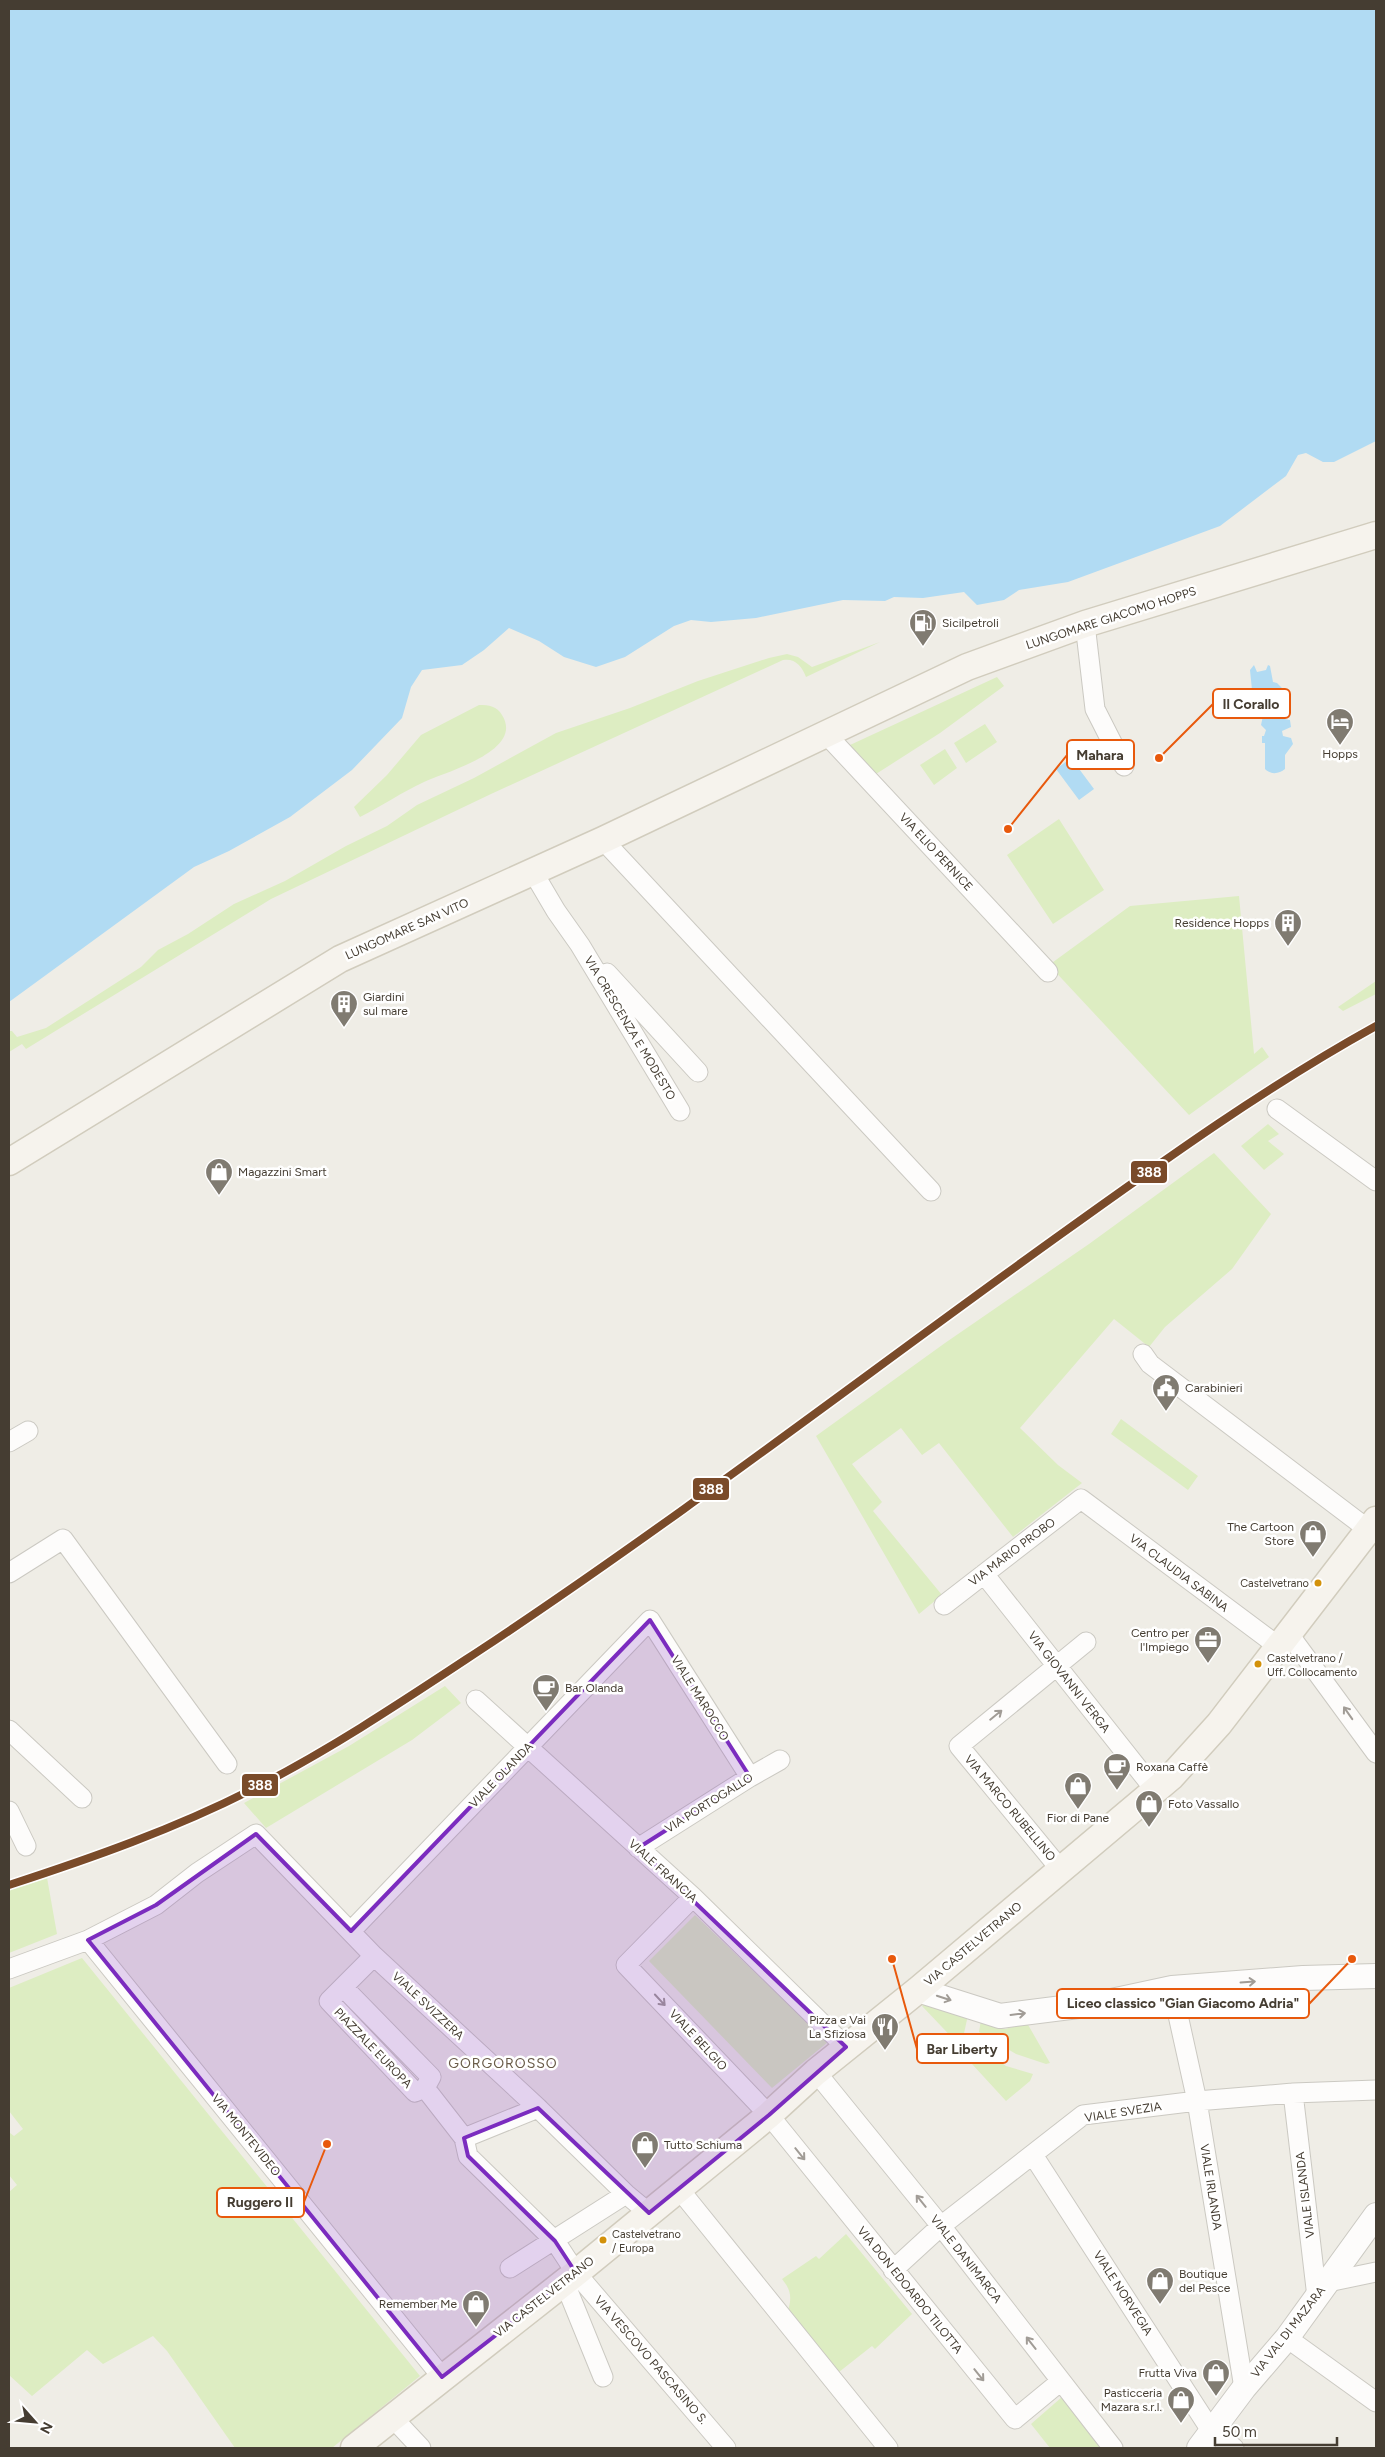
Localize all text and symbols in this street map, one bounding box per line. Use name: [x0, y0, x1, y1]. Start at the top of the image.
street label: LUNGOMARE GIACOMO HOPPS: [1024, 584, 1198, 652]
fuel station icon: Sicilpetroli: [908, 608, 938, 647]
place label: Sicilpetroli: [942, 616, 999, 630]
callout: Il Corallo: [1213, 689, 1290, 718]
text: Il Corallo: [1223, 696, 1279, 713]
hotel icon: Hopps: [1325, 707, 1355, 746]
callout: Mahara: [1067, 740, 1134, 769]
text: Mahara: [1076, 747, 1124, 764]
place label: Hopps: [1322, 747, 1358, 761]
street label: VIA ELIO PERNICE: [896, 810, 976, 894]
street label: LUNGOMARE SAN VITO: [343, 895, 471, 963]
building icon: Residence Hopps: [1273, 908, 1303, 947]
place label: Residence Hopps: [1175, 916, 1269, 930]
street label: VIA CRESCENZA E MODESTO: [581, 954, 679, 1102]
building icon: Giardini sul mare: [329, 989, 359, 1028]
place label: Giardini sul mare: [363, 990, 408, 1018]
shop icon: Magazzini Smart: [204, 1157, 234, 1196]
line badge: 388: [1130, 1160, 1168, 1184]
text: 388: [1137, 1164, 1161, 1181]
place label: Magazzini Smart: [238, 1165, 327, 1179]
public building icon: Carabinieri: [1151, 1373, 1181, 1412]
place label: Carabinieri: [1185, 1381, 1243, 1395]
line badge: 388: [692, 1477, 730, 1501]
text: 388: [699, 1481, 723, 1498]
street label: VIA MARIO PROBO: [966, 1515, 1058, 1589]
shop icon: The Cartoon Store: [1298, 1519, 1328, 1558]
place label: The Cartoon Store: [1227, 1520, 1294, 1548]
street label: VIA CLAUDIA SABINA: [1127, 1531, 1231, 1615]
place label: Castelvetrano: [1240, 1577, 1309, 1590]
marker: Castelvetrano: [1313, 1578, 1323, 1588]
office icon: Centro per l'Impiego: [1193, 1625, 1223, 1664]
place label: Centro per l'Impiego: [1131, 1626, 1189, 1654]
street label: VIA GIOVANNI VERGA: [1025, 1629, 1113, 1735]
place label: Castelvetrano / Uff. Collocamento: [1267, 1652, 1357, 1679]
street label: VIALE MAROCCO: [668, 1653, 732, 1743]
marker: Castelvetrano / Uff. Collocamento: [1253, 1659, 1263, 1669]
cafe icon: Bar Olanda: [531, 1673, 561, 1712]
place label: Bar Olanda: [565, 1681, 623, 1695]
one-way arrow: [1343, 1706, 1353, 1720]
one-way arrow: [990, 1710, 1003, 1721]
street label: VIALE OLANDA: [466, 1739, 536, 1811]
street label: VIA MARCO RUBELLINO: [962, 1752, 1058, 1864]
cafe icon: Roxana Caffè: [1102, 1752, 1132, 1791]
place label: Roxana Caffè: [1136, 1760, 1209, 1774]
street label: VIA PORTOGALLO: [662, 1770, 756, 1836]
shop icon: Fior di Pane: [1063, 1771, 1093, 1810]
line badge: 388: [241, 1773, 279, 1797]
text: 388: [248, 1777, 272, 1794]
shop icon: Foto Vassallo: [1134, 1789, 1164, 1828]
place label: Foto Vassallo: [1168, 1797, 1239, 1811]
place label: Fior di Pane: [1047, 1811, 1110, 1825]
street label: VIALE FRANCIA: [626, 1837, 700, 1905]
street label: VIA CASTELVETRANO: [921, 1899, 1025, 1989]
street label: VIALE SVIZZERA: [389, 1969, 467, 2043]
one-way arrow: [1239, 1978, 1255, 1987]
callout: Liceo classico "Gian Giacomo Adria": [1057, 1989, 1309, 2018]
one-way arrow: [654, 1994, 666, 2006]
one-way arrow: [936, 1994, 952, 2004]
text: Liceo classico "Gian Giacomo Adria": [1067, 1995, 1299, 2012]
street label: PIAZZALE EUROPA: [331, 2005, 415, 2091]
street label: VIALE BELGIO: [666, 2007, 730, 2073]
one-way arrow: [1009, 2009, 1025, 2019]
restaurant icon: Pizza e Vai La Sfiziosa: [870, 2012, 900, 2051]
place label: Pizza e Vai La Sfiziosa: [809, 2013, 866, 2041]
callout: Bar Liberty: [917, 2034, 1008, 2063]
text: Bar Liberty: [927, 2041, 998, 2058]
district label: GORGOROSSO: [448, 2055, 558, 2072]
street label: VIA MONTEVIDEO: [209, 2091, 283, 2179]
street label: VIALE SVEZIA: [1083, 2099, 1163, 2125]
shop icon: Tutto Schiuma: [630, 2130, 660, 2169]
place label: Tutto Schiuma: [664, 2138, 742, 2152]
street label: VIALE IRLANDA: [1197, 2143, 1225, 2231]
one-way arrow: [794, 2147, 805, 2160]
street label: VIALE ISLANDA: [1293, 2151, 1317, 2239]
callout: Ruggero II: [217, 2188, 304, 2217]
text: Ruggero II: [227, 2194, 293, 2211]
one-way arrow: [915, 2194, 926, 2207]
street label: VIALE DANIMARCA: [927, 2212, 1005, 2306]
street label: VIA DON EDOARDO TILOTTA: [855, 2224, 965, 2356]
place label: Castelvetrano / Europa: [612, 2228, 681, 2255]
marker: Castelvetrano / Europa: [598, 2235, 608, 2245]
street label: VIALE NORVEGIA: [1090, 2248, 1156, 2338]
street label: VIA CASTELVETRANO: [491, 2254, 597, 2340]
shop icon: Boutique del Pesce: [1145, 2266, 1175, 2305]
place label: Boutique del Pesce: [1179, 2267, 1231, 2295]
street label: VIA VAL DI MAZARA: [1248, 2284, 1328, 2380]
shop icon: Remember Me: [461, 2289, 491, 2328]
street label: VIA VESCOVO PASCASINO S.: [592, 2293, 710, 2427]
place label: Remember Me: [379, 2297, 457, 2311]
one-way arrow: [1026, 2337, 1037, 2350]
shop icon: Frutta Viva: [1201, 2358, 1231, 2397]
place label: Frutta Viva: [1138, 2366, 1197, 2380]
one-way arrow: [974, 2368, 985, 2381]
shop icon: Pasticceria Mazara s.r.l.: [1166, 2385, 1196, 2424]
place label: Pasticceria Mazara s.r.l.: [1101, 2386, 1162, 2414]
north arrow: [10, 2397, 60, 2447]
scale bar: [1215, 2414, 1338, 2446]
text: N: [36, 2419, 56, 2436]
text: 50 m: [1222, 2423, 1257, 2441]

